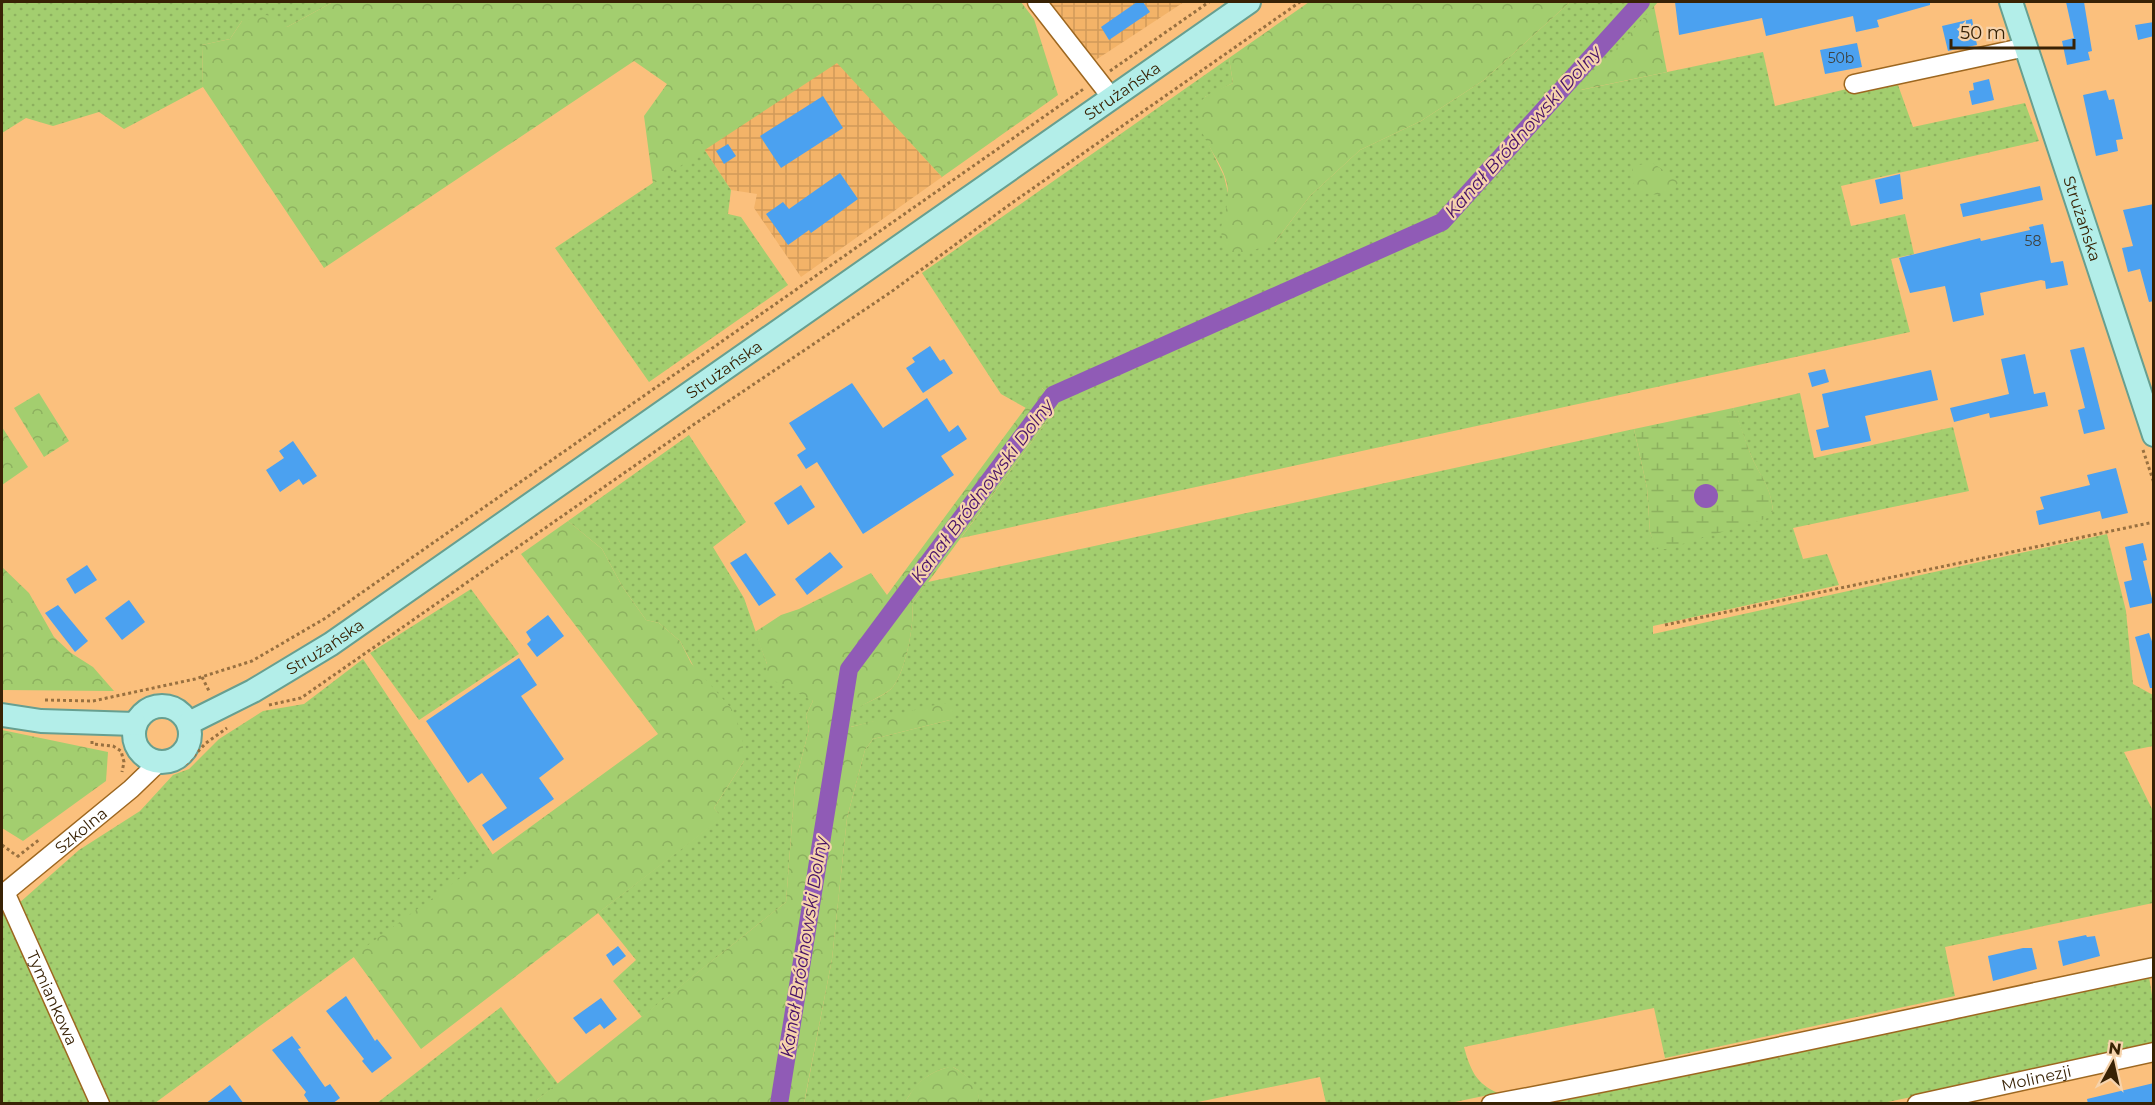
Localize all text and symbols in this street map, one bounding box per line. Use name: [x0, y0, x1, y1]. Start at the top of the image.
scale bar: [1951, 12, 2074, 50]
text: 50 m: [1960, 22, 2006, 44]
water label: Kanał Bródnowski Dolny: [1440, 41, 1607, 222]
house number: 50b: [1828, 49, 1854, 67]
street label: Strużańska: [1081, 58, 1164, 124]
street label: Strużańska: [2059, 174, 2105, 264]
house number: 58: [2025, 232, 2041, 250]
street label: Strużańska: [682, 336, 766, 403]
water label: Kanał Bródnowski Dolny: [906, 394, 1059, 587]
street label: Strużańska: [283, 615, 368, 679]
street label: Szkolna: [51, 804, 111, 858]
water label: Kanał Bródnowski Dolny: [776, 834, 833, 1059]
street label: Tymiankowa: [23, 948, 81, 1048]
north arrow: [2083, 1033, 2143, 1093]
text: N: [2107, 1038, 2123, 1059]
street label: Molinezji: [1999, 1061, 2073, 1095]

